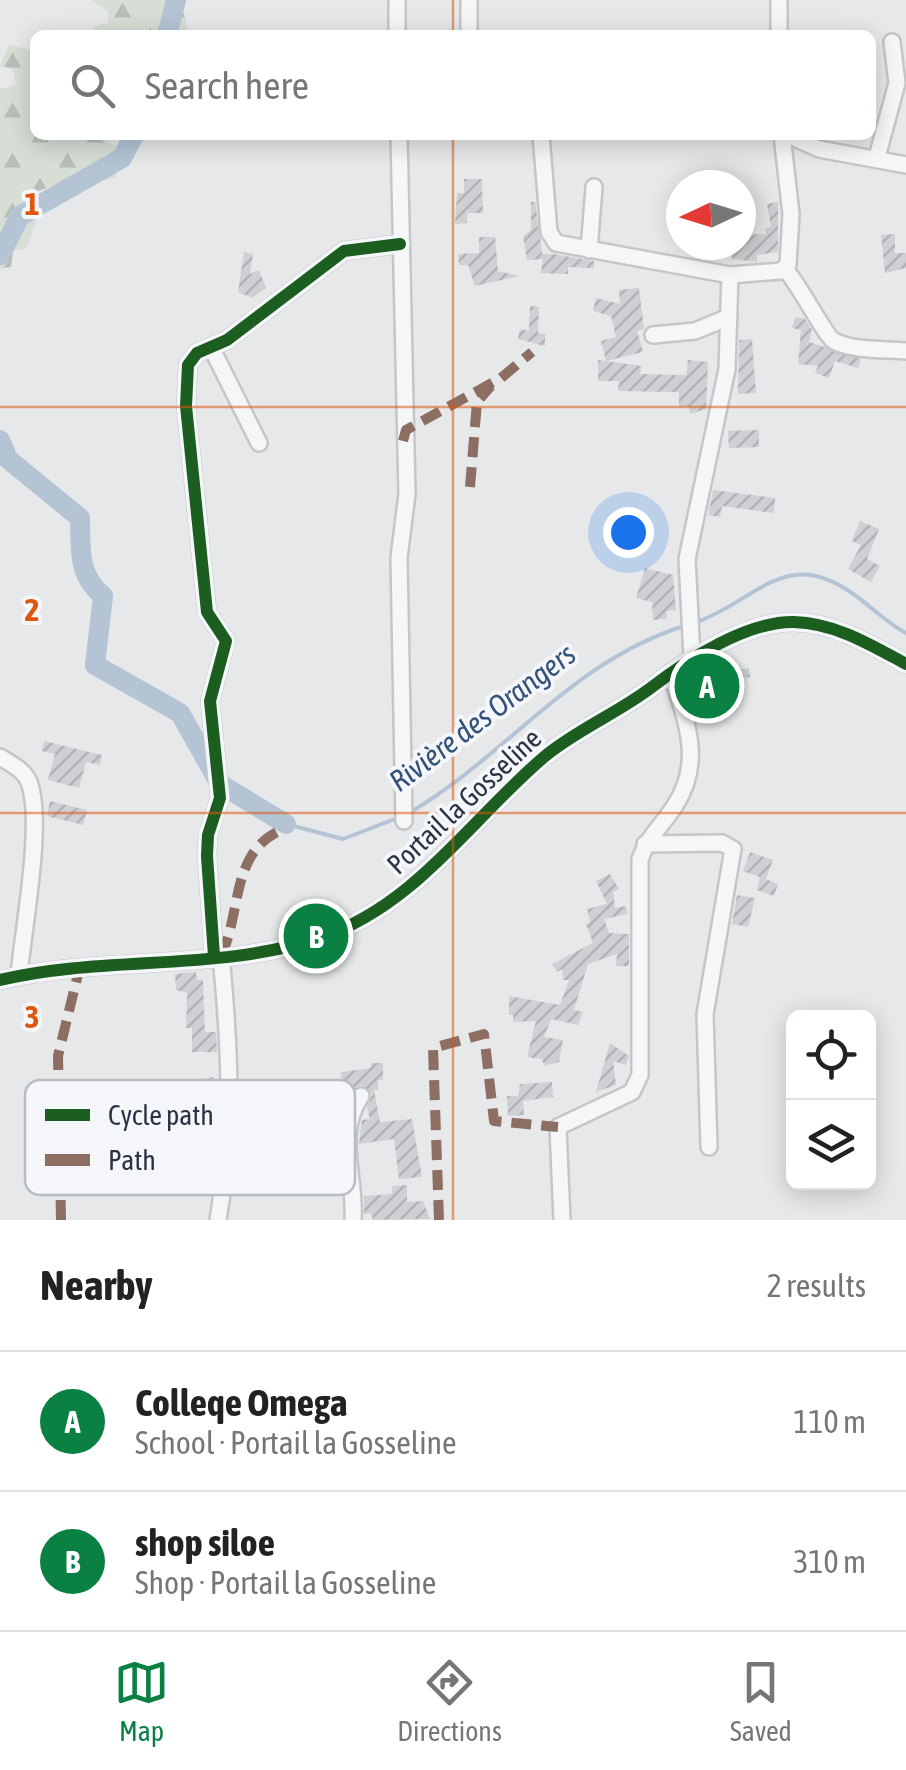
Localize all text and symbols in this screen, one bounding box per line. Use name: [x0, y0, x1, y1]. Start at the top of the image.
search box: [30, 30, 876, 140]
icon: search: [65, 58, 120, 113]
text: Search here: [145, 64, 309, 107]
north arrow: [666, 170, 756, 260]
text: 1: [24, 185, 40, 222]
your location: [603, 507, 654, 558]
text: 2: [24, 591, 40, 628]
water label: Rivière des Orangers: [382, 636, 582, 798]
pin: A: [674, 648, 740, 724]
street label: Portail la Gosseline: [381, 722, 547, 880]
pin: B: [284, 898, 348, 974]
text: 3: [24, 998, 40, 1035]
map controls: [786, 1010, 876, 1190]
button: locate: [786, 1010, 876, 1100]
legend: [25, 1080, 355, 1195]
text: Cycle path: [108, 1099, 214, 1131]
button: layers: [786, 1100, 876, 1190]
text: Path: [108, 1144, 156, 1176]
text: Nearby: [40, 1261, 153, 1309]
text: 2 results: [767, 1267, 866, 1304]
text: Colleqe Omega: [135, 1381, 347, 1424]
text: A: [65, 1403, 80, 1440]
text: 110 m: [793, 1403, 866, 1440]
text: School · Portail la Gosseline: [135, 1424, 457, 1461]
text: shop siloe: [135, 1521, 275, 1564]
text: B: [65, 1543, 80, 1580]
text: 310 m: [793, 1543, 866, 1580]
text: Shop · Portail la Gosseline: [135, 1564, 436, 1601]
tab: Map: [114, 1655, 169, 1747]
tab: Directions: [397, 1655, 502, 1747]
tab: Saved: [730, 1655, 792, 1747]

